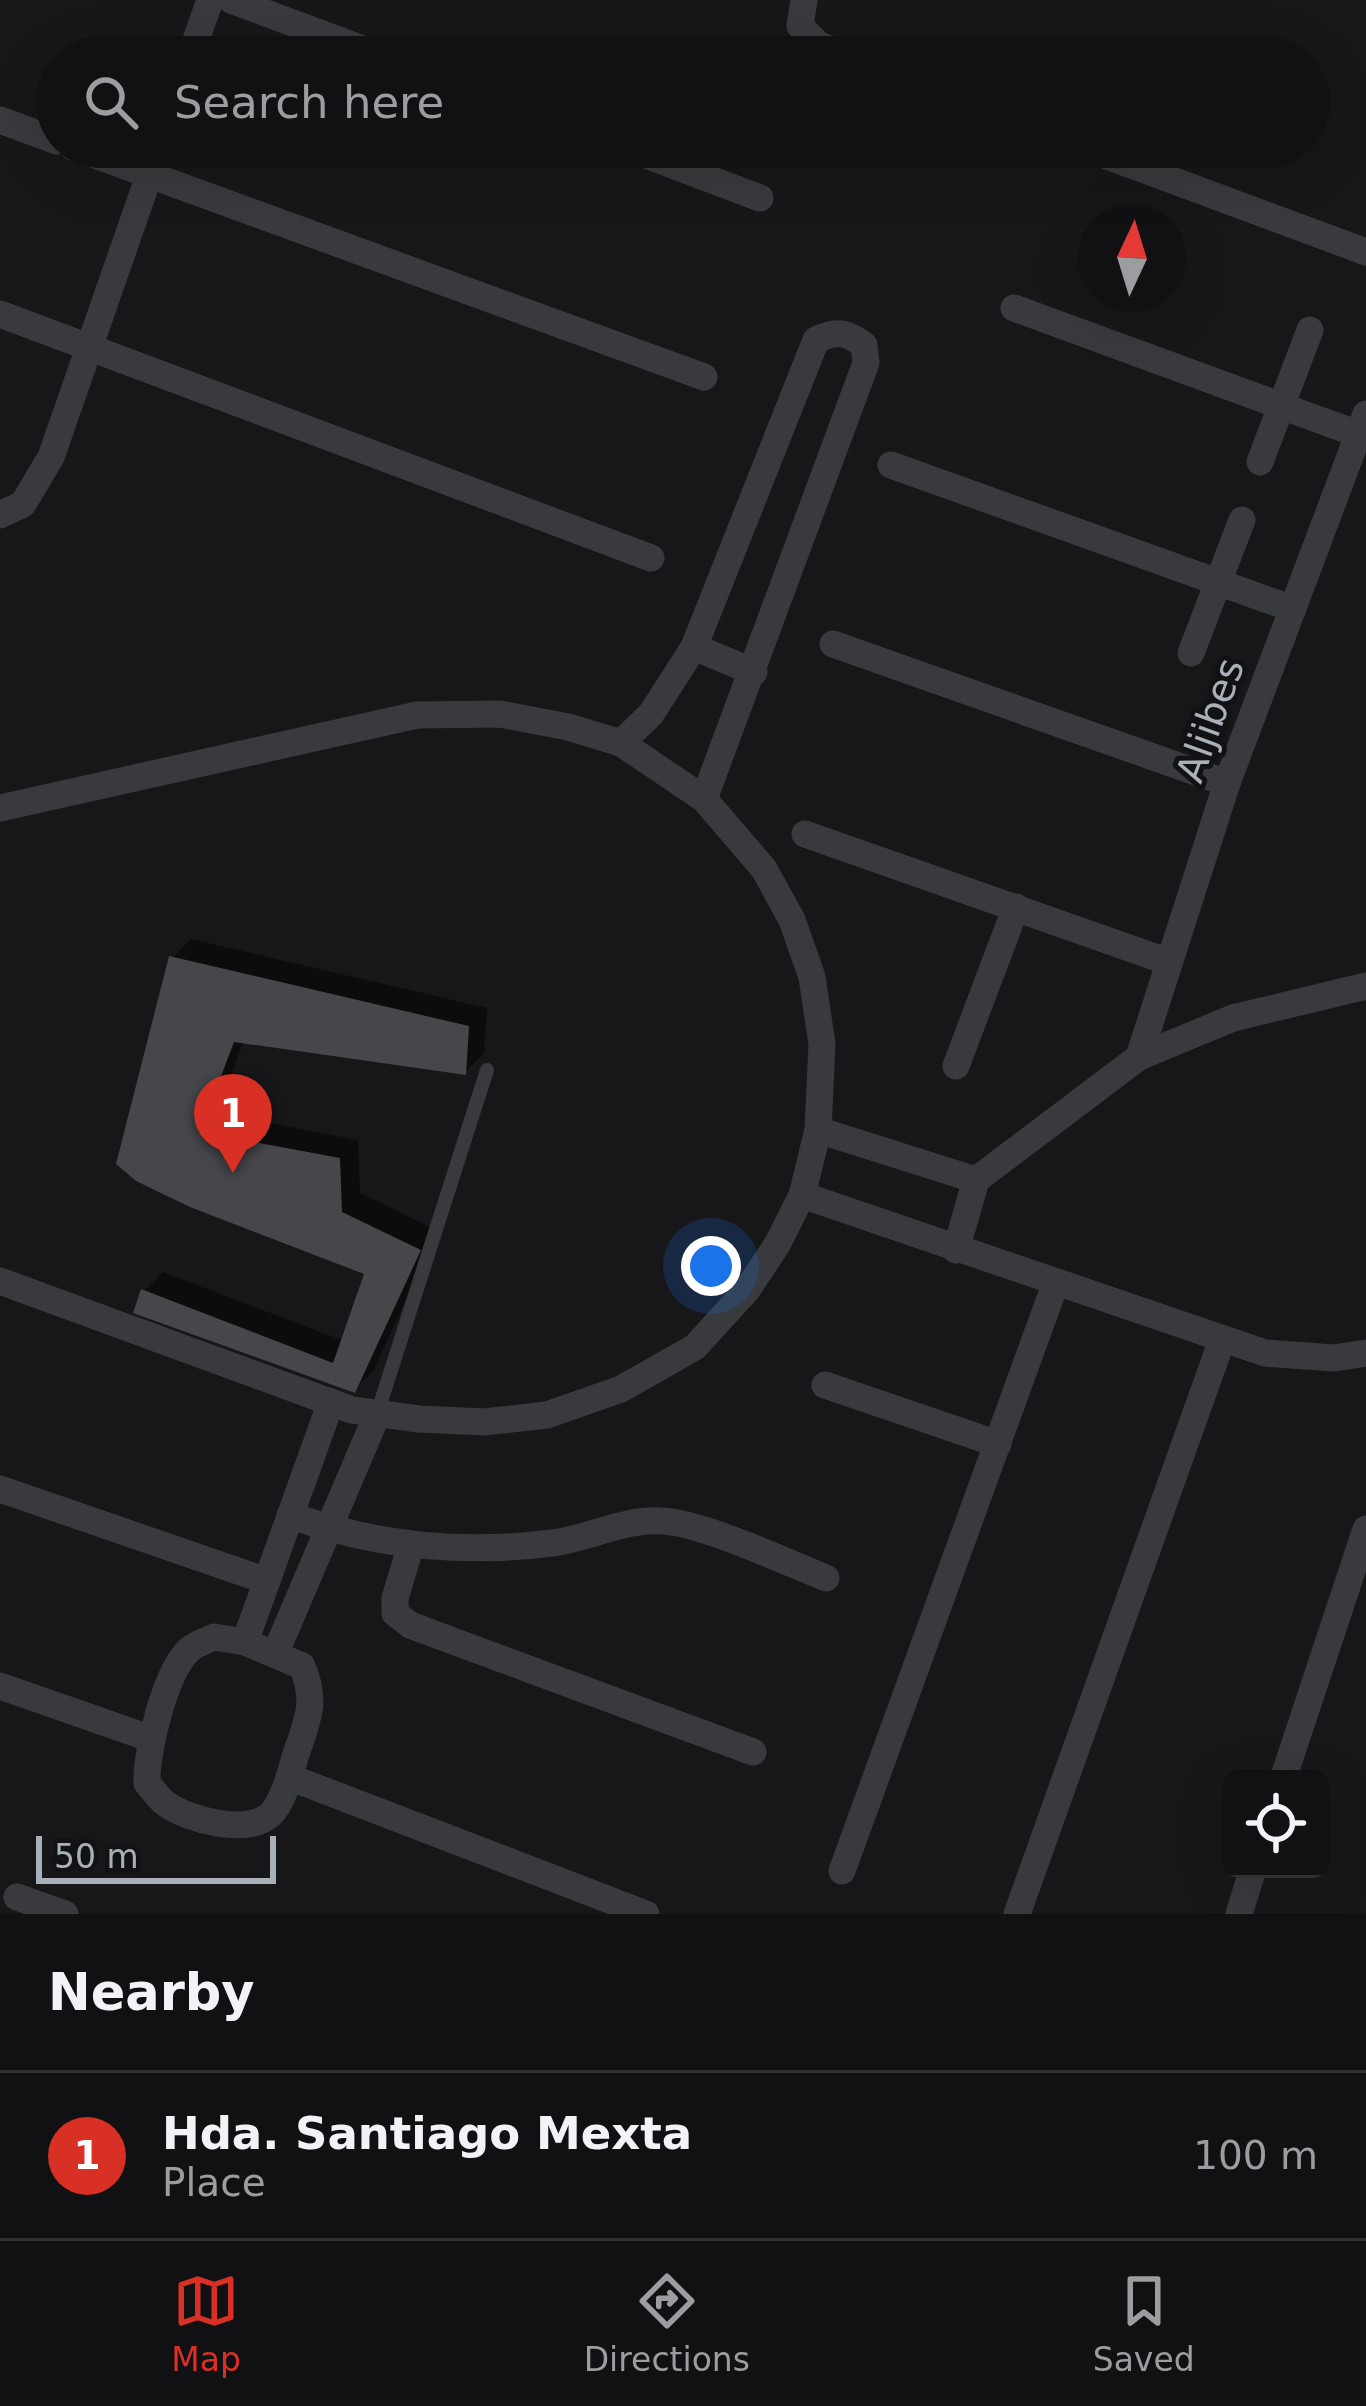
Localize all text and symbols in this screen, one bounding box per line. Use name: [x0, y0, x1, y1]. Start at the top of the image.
search box: [36, 36, 1330, 168]
icon: search: [78, 69, 144, 135]
text: Search here: [174, 76, 444, 129]
north arrow: [1078, 204, 1186, 312]
street label: Aljibes: [1167, 652, 1253, 788]
pin: 1: [194, 1074, 272, 1173]
your location: [681, 1236, 741, 1296]
map controls: [1222, 1770, 1330, 1878]
button: locate: [1222, 1770, 1330, 1878]
scale bar: [36, 1830, 276, 1883]
text: 50 m: [54, 1837, 139, 1876]
text: Nearby: [48, 1963, 255, 2022]
text: Hda. Santiago Mexta: [162, 2107, 692, 2160]
text: 1: [73, 2133, 101, 2178]
text: 100 m: [1193, 2133, 1318, 2178]
text: Place: [162, 2160, 266, 2205]
tab: Map: [171, 2268, 241, 2379]
tab: Directions: [584, 2268, 750, 2379]
tab: Saved: [1093, 2268, 1195, 2379]

